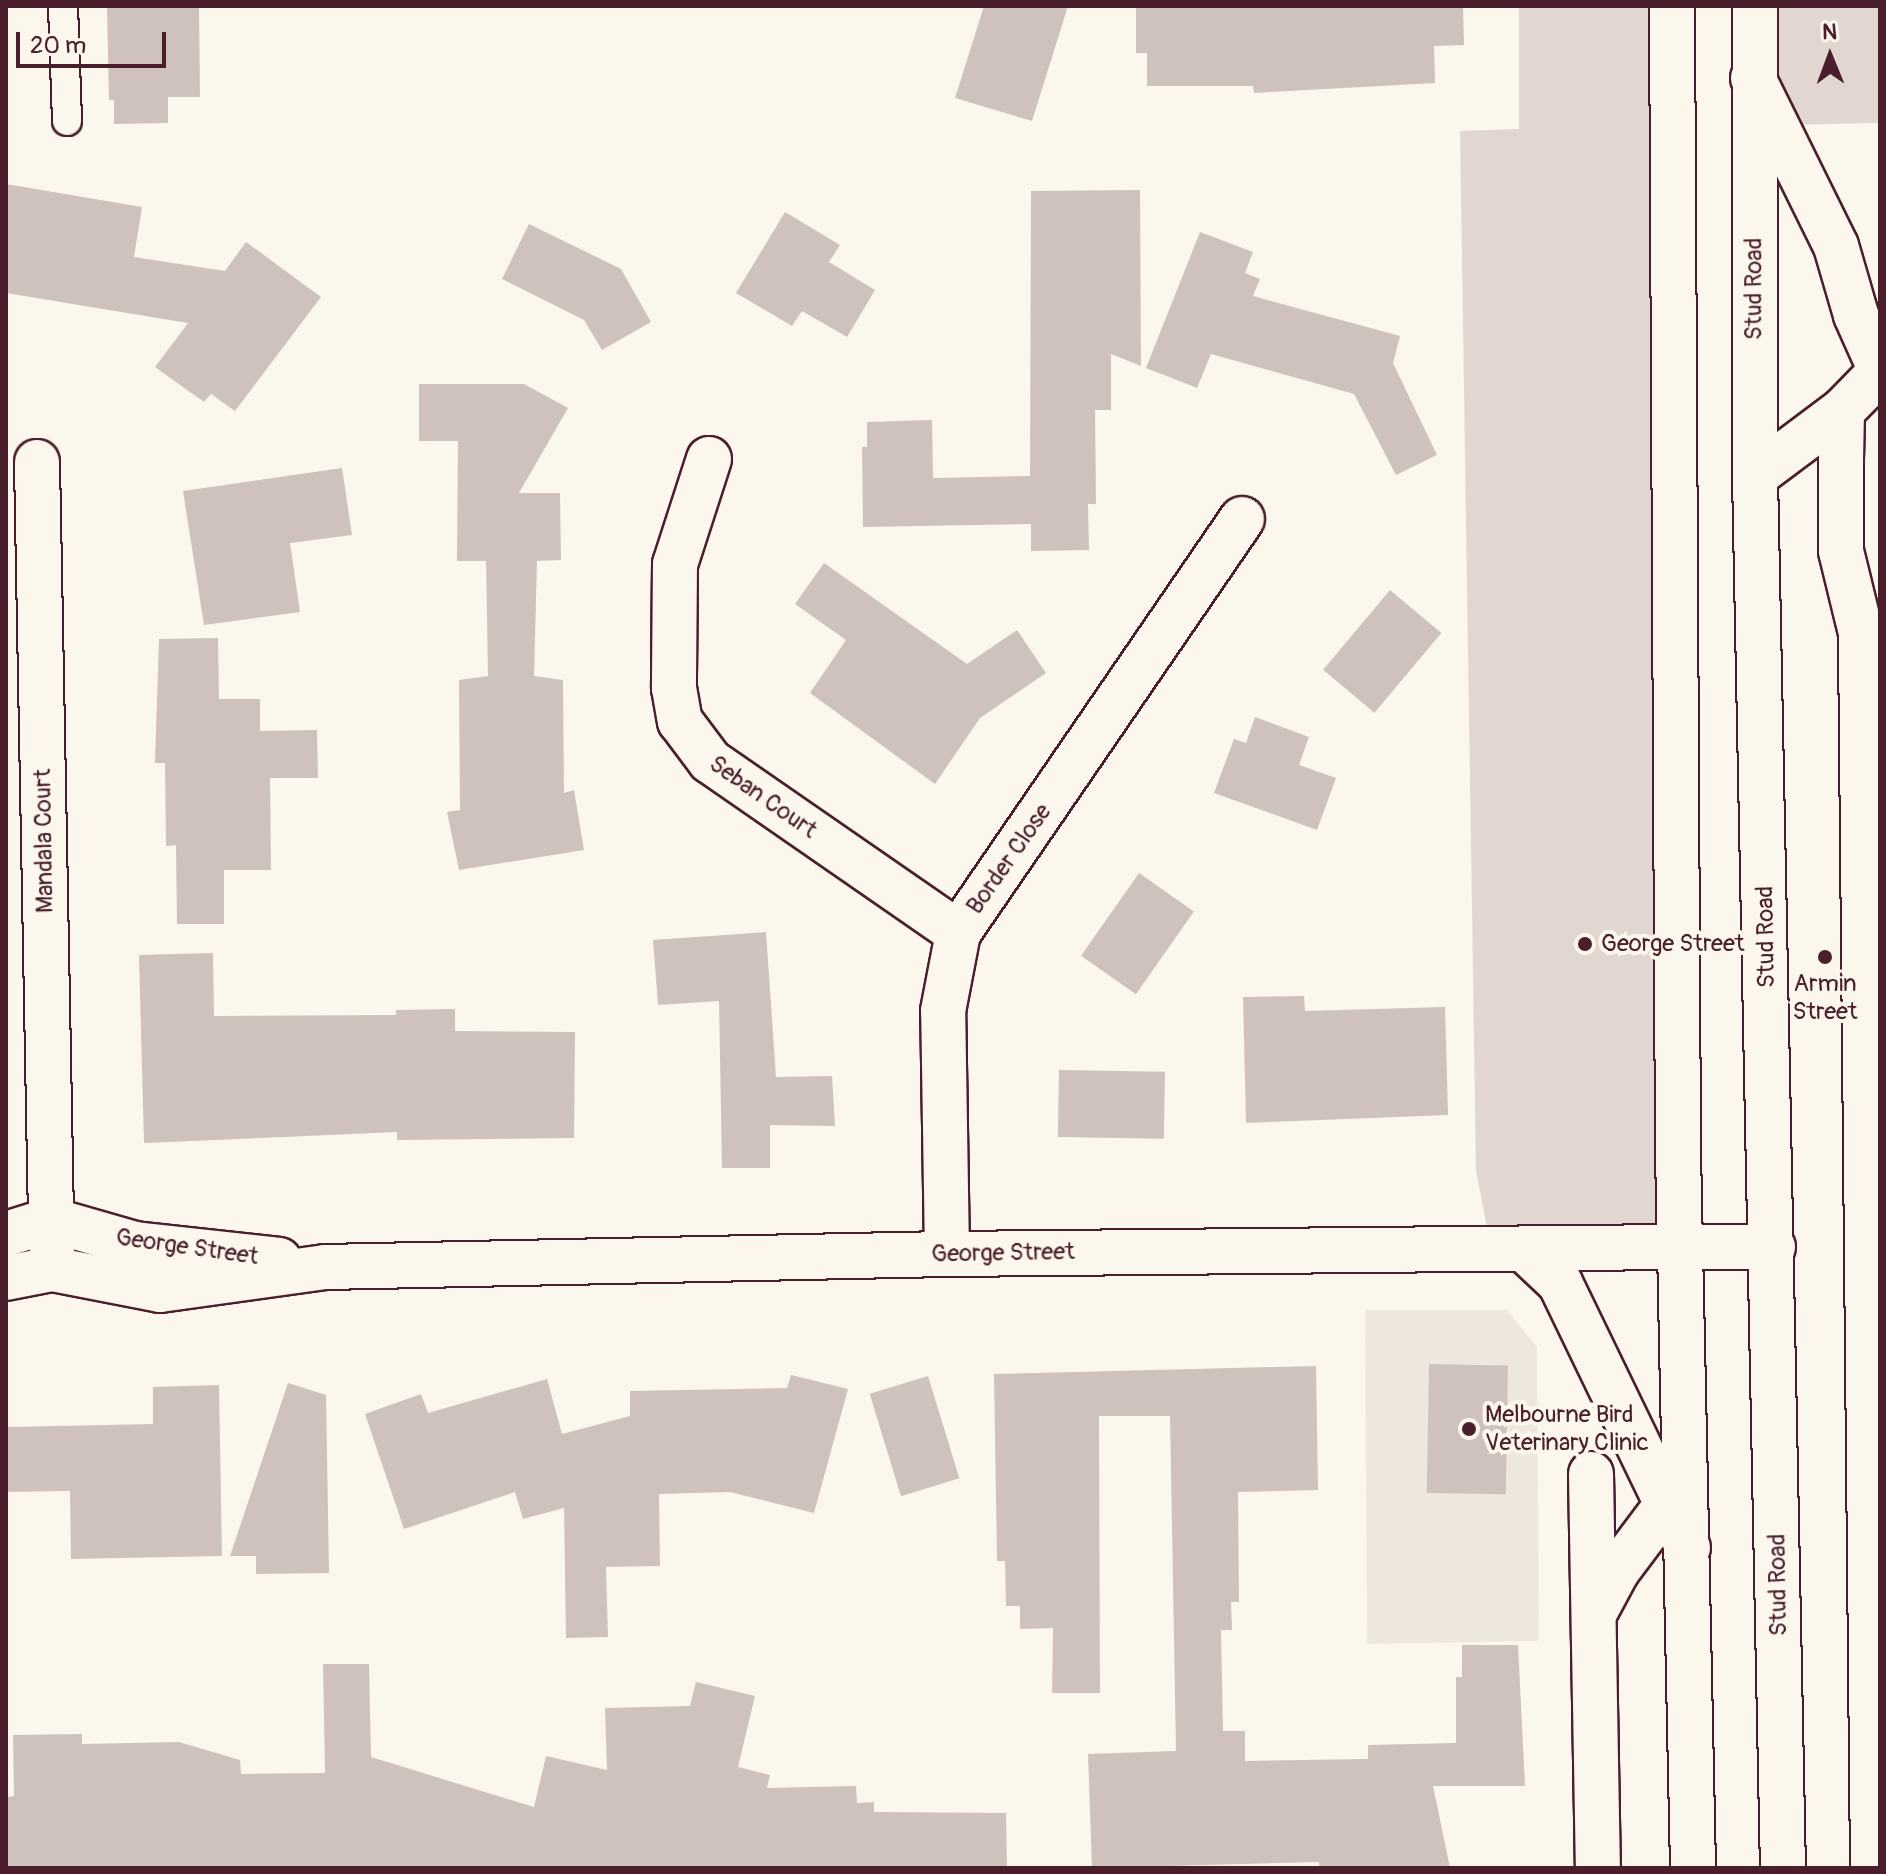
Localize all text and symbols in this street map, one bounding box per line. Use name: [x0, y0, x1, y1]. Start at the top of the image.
scale bar: [20, 16, 170, 66]
north arrow: [1790, 16, 1870, 96]
text: N: [1822, 18, 1837, 46]
text: 20 m: [30, 31, 86, 60]
street label: Stud Road: [1740, 238, 1768, 340]
street label: Seban Court: [704, 749, 822, 845]
street label: Mandala Court: [28, 769, 60, 913]
street label: Border Close: [960, 798, 1058, 920]
street label: Stud Road: [1751, 886, 1781, 988]
place label: George Street: [1601, 930, 1744, 958]
marker: George Street: [1576, 935, 1594, 953]
marker: Armin Street: [1816, 948, 1834, 966]
place label: Armin Street: [1792, 970, 1858, 1026]
street label: George Street: [114, 1223, 260, 1271]
street label: George Street: [931, 1237, 1075, 1269]
place label: Melbourne Bird Veterinary Clinic: [1485, 1401, 1649, 1457]
marker: Melbourne Bird Veterinary Clinic: [1460, 1420, 1478, 1438]
street label: Stud Road: [1763, 1534, 1793, 1636]

